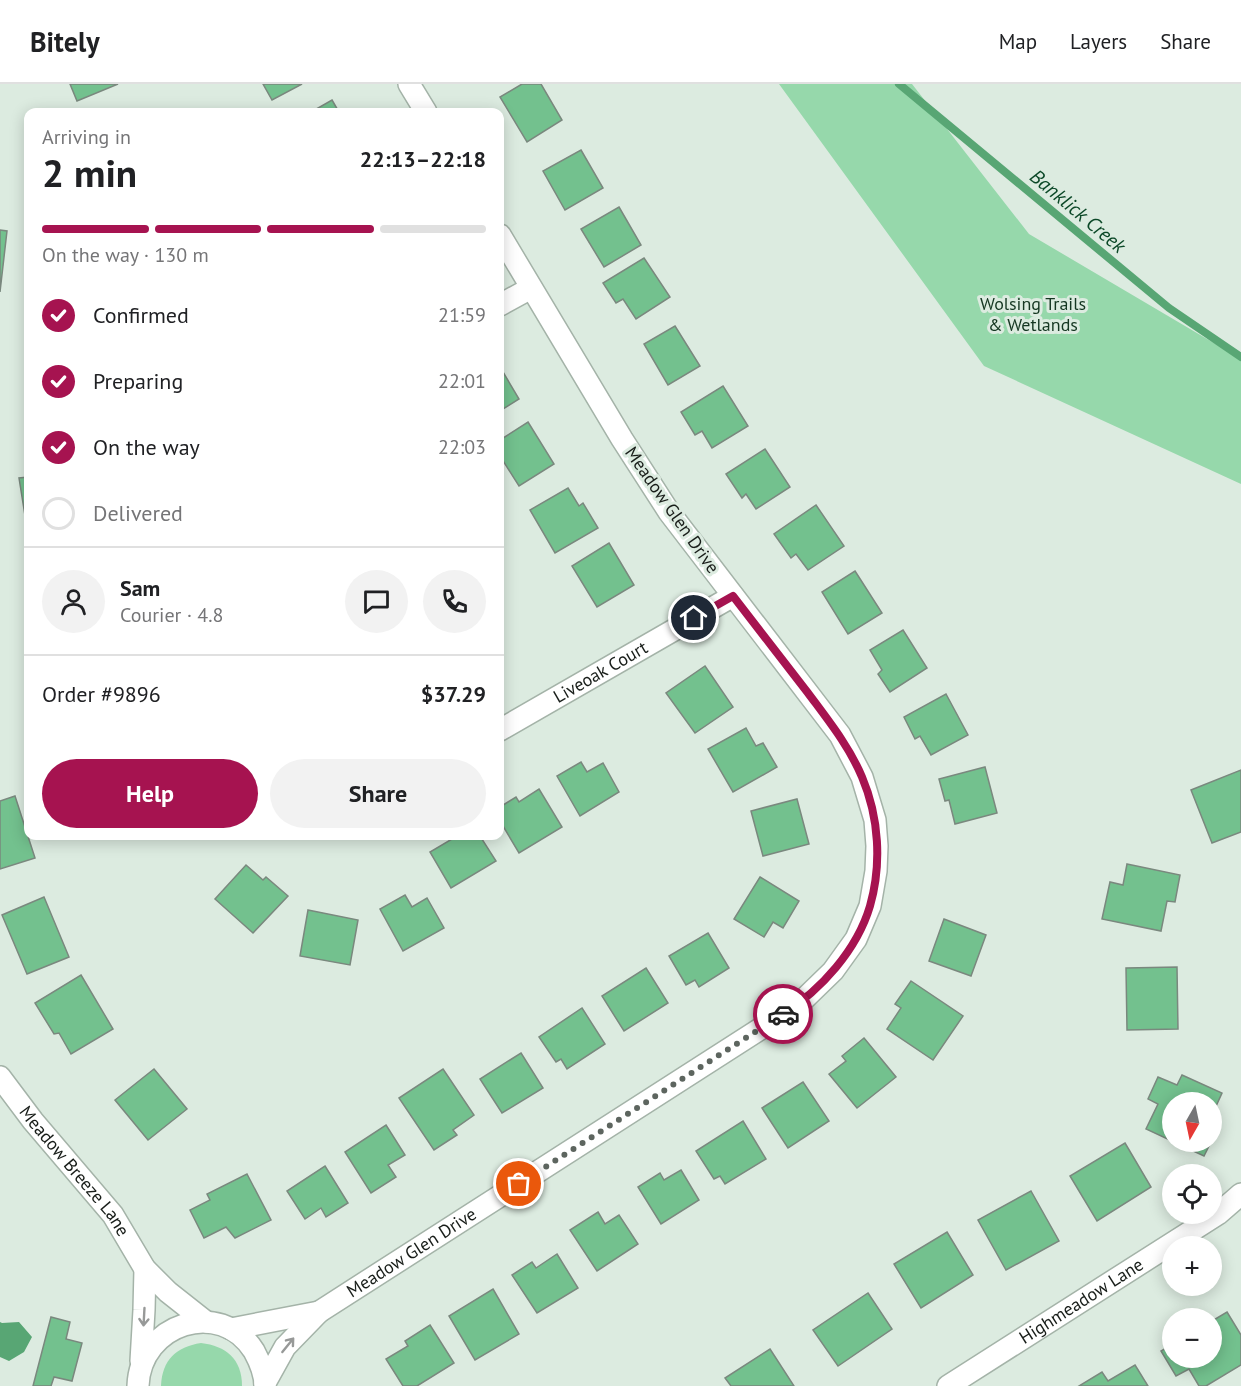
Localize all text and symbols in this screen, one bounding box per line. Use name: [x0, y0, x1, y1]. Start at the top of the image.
text: Bitely: [30, 23, 100, 60]
text: Map: [999, 28, 1037, 55]
text: Layers: [1070, 28, 1127, 55]
text: Share: [1160, 28, 1211, 55]
text: Arriving in: [42, 124, 131, 150]
text: 22:13–22:18: [360, 145, 486, 173]
text: 2 min: [42, 147, 137, 198]
water label: Banklick Creek: [1025, 163, 1132, 259]
text: On the way · 130 m: [42, 242, 209, 268]
park label: Wolsing Trails & Wetlands: [980, 292, 1086, 336]
icon: check: [42, 299, 75, 332]
text: Confirmed: [93, 301, 189, 329]
text: 21:59: [438, 302, 486, 328]
icon: check: [42, 365, 75, 398]
text: Preparing: [93, 367, 183, 395]
text: 22:01: [438, 368, 486, 394]
icon: check: [42, 431, 75, 464]
text: On the way: [93, 433, 200, 461]
text: 22:03: [438, 434, 486, 460]
street label: Meadow Glen Drive: [620, 442, 725, 578]
text: Delivered: [93, 499, 183, 527]
button: person: [42, 570, 105, 633]
button: chat: [345, 570, 408, 633]
button: phone: [423, 570, 486, 633]
text: Sam: [120, 574, 160, 602]
pin: [668, 592, 719, 643]
icon: home: [677, 601, 710, 634]
text: Courier · 4.8: [120, 602, 223, 628]
street label: Liveoak Court: [549, 636, 651, 708]
text: Order #9896: [42, 680, 161, 708]
text: $37.29: [421, 680, 486, 708]
button: Help: [42, 759, 258, 828]
button: Share: [270, 759, 486, 828]
courier: [753, 984, 813, 1044]
icon: car: [767, 998, 800, 1031]
north arrow: [1162, 1092, 1222, 1152]
map controls: [1162, 1092, 1222, 1368]
street label: Meadow Breeze Lane: [15, 1101, 135, 1240]
pin: [493, 1158, 544, 1209]
button: locate: [1162, 1164, 1222, 1224]
icon: bag: [502, 1167, 535, 1200]
street label: Meadow Glen Drive: [342, 1202, 480, 1302]
button: +: [1162, 1236, 1222, 1296]
street label: Highmeadow Lane: [1015, 1253, 1147, 1349]
one-way arrow: [138, 1307, 149, 1327]
button: −: [1162, 1308, 1222, 1368]
one-way arrow: [282, 1337, 295, 1353]

